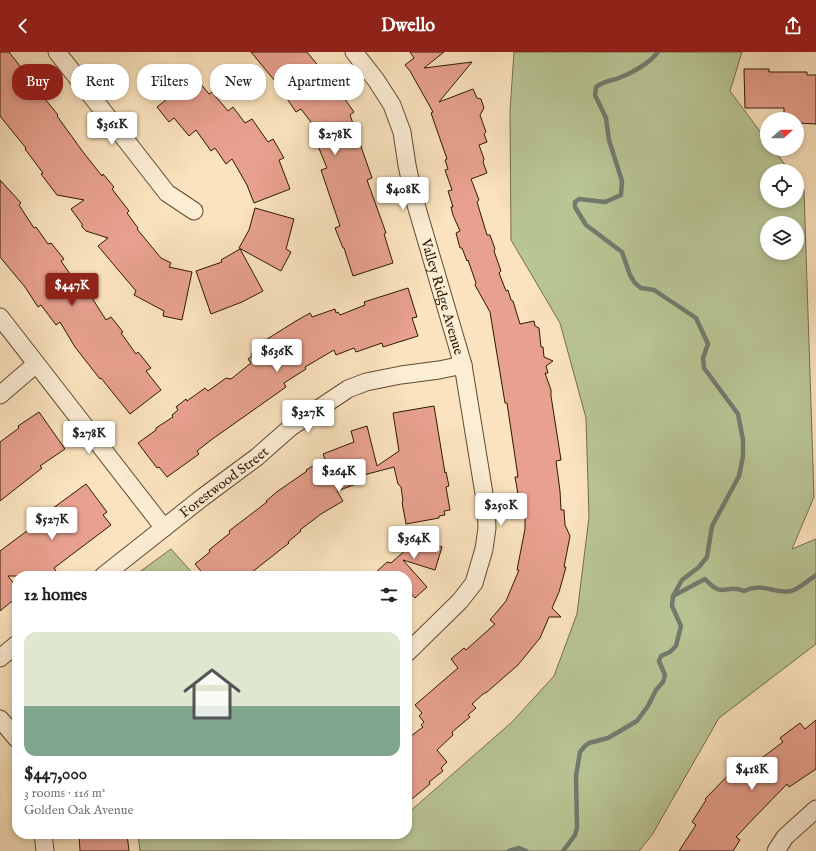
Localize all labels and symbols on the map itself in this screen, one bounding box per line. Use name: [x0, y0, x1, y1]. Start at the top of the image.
pin: $361K: [84, 112, 140, 146]
north arrow: [760, 112, 804, 156]
pin: $278K: [307, 122, 363, 156]
pin: $408K: [375, 177, 431, 211]
street label: Valley Ridge Avenue: [416, 236, 468, 358]
pin: $447K: [44, 273, 100, 307]
pin: $636K: [249, 339, 305, 373]
pin: $327K: [280, 400, 336, 434]
pin: $278K: [61, 421, 117, 455]
street label: Forestwood Street: [176, 443, 273, 522]
pin: $264K: [311, 459, 367, 493]
pin: $250K: [473, 493, 529, 527]
pin: $527K: [24, 507, 80, 541]
pin: $364K: [386, 526, 442, 560]
pin: $418K: [724, 757, 780, 791]

